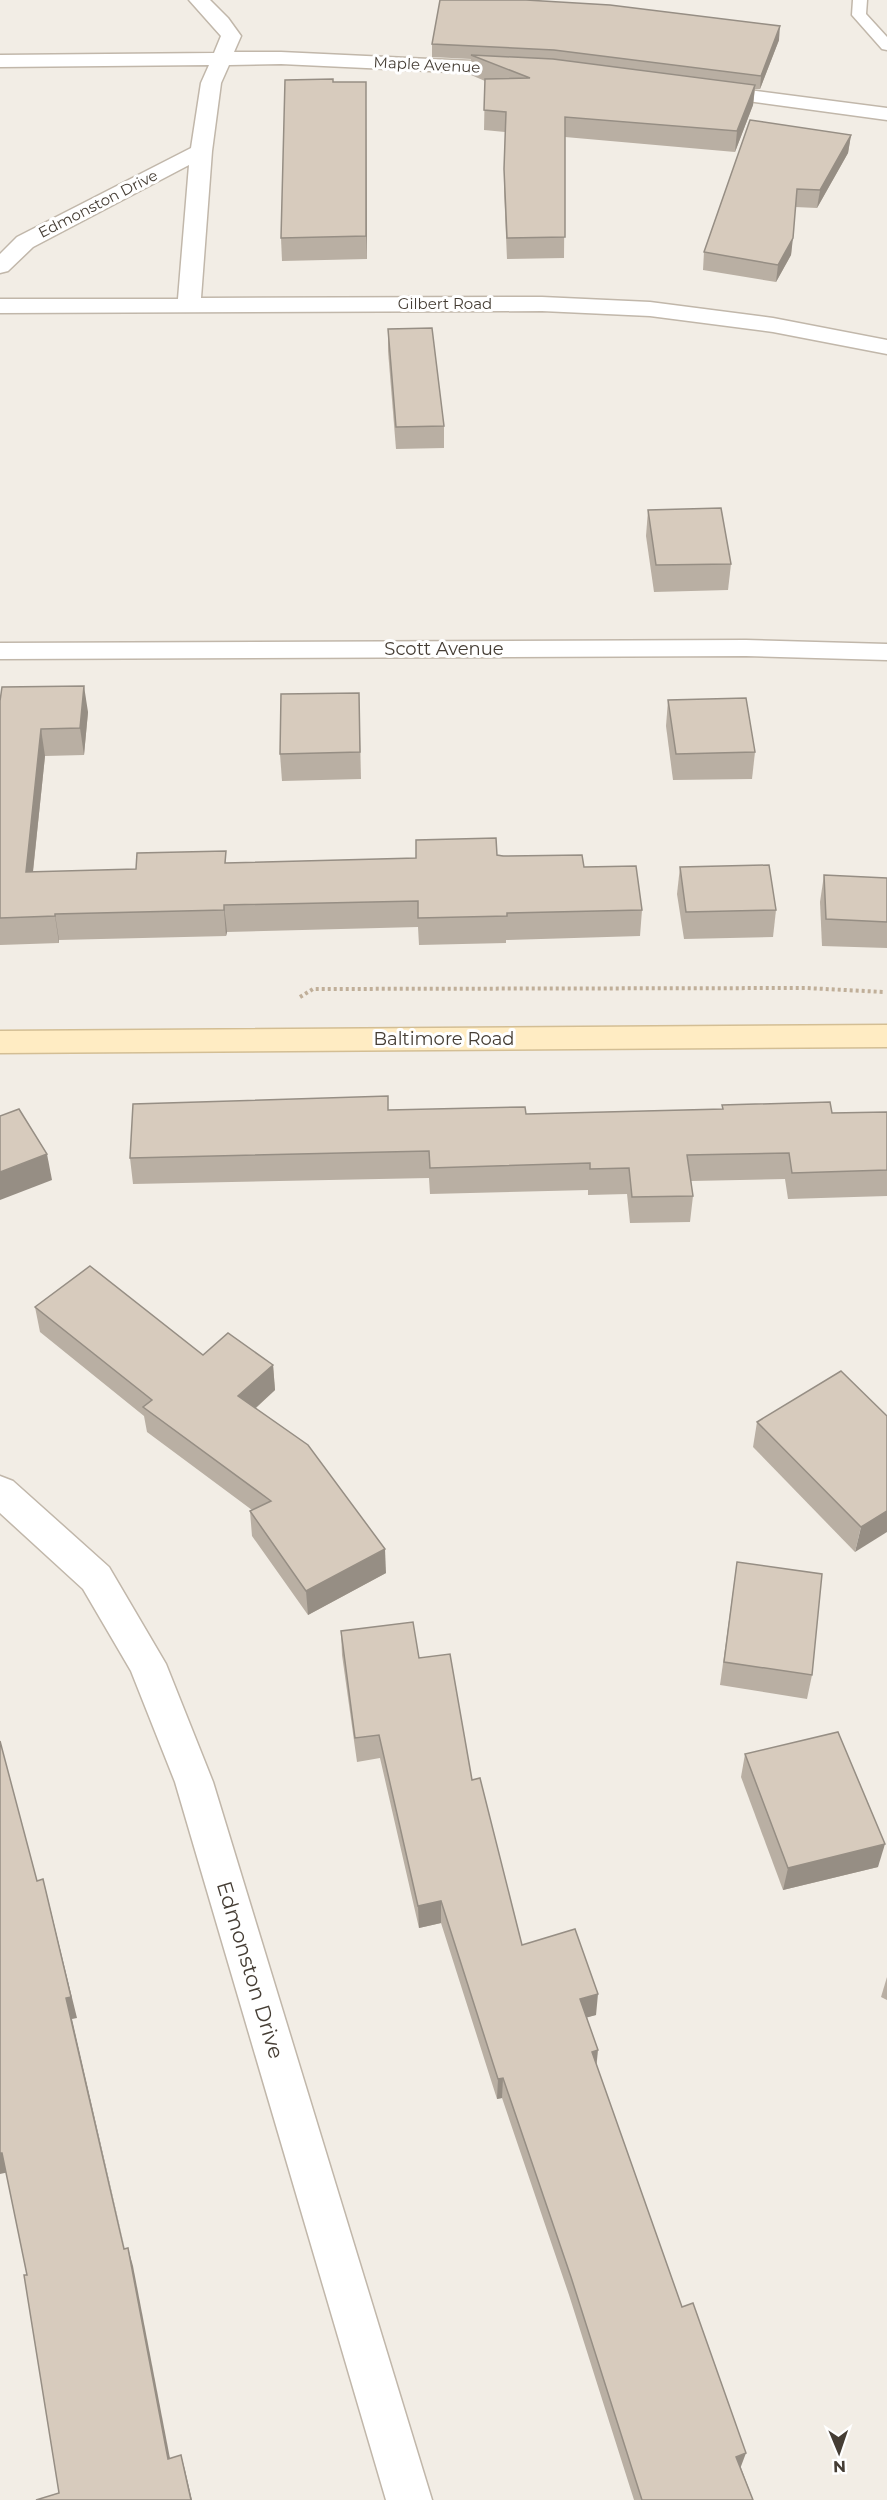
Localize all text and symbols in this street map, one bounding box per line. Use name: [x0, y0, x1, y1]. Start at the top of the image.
street label: Maple Avenue: [373, 52, 481, 77]
street label: Edmonston Drive: [35, 165, 161, 242]
street label: Gilbert Road: [398, 294, 492, 313]
street label: Scott Avenue: [384, 638, 504, 660]
street label: Baltimore Road: [373, 1028, 515, 1050]
street label: Edmonston Drive: [212, 1878, 289, 2061]
north arrow: [809, 2422, 869, 2482]
text: N: [833, 2457, 846, 2476]

